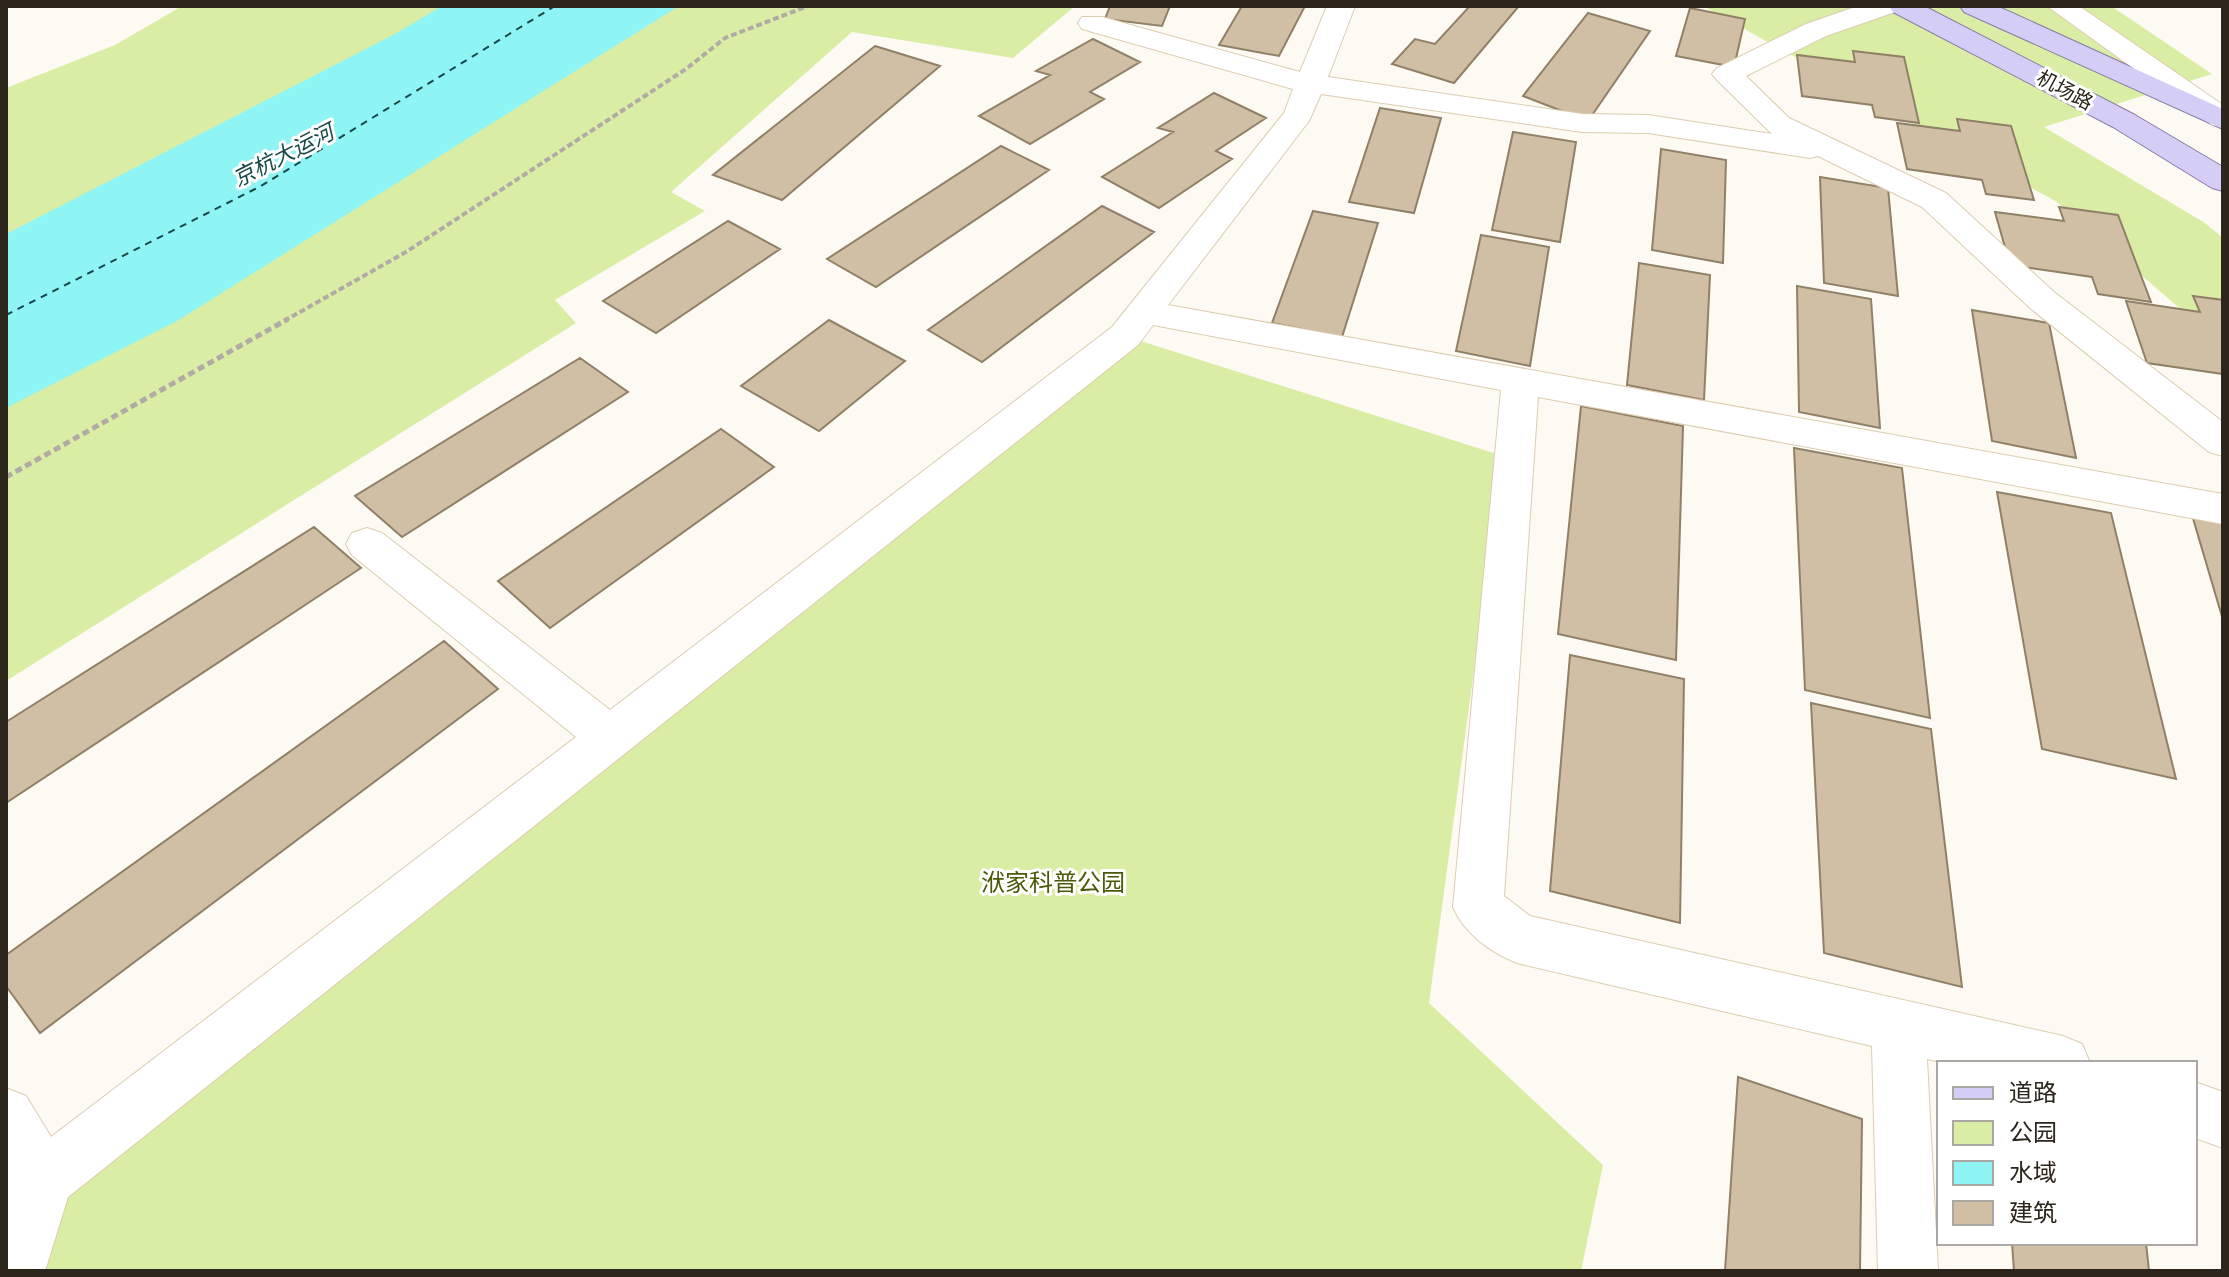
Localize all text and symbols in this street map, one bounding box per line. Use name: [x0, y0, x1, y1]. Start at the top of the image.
street label: 机场路: [2033, 65, 2097, 114]
water label: 京杭大运河: [228, 117, 341, 191]
park label: 洑家科普公园: [981, 869, 1125, 896]
legend: [1937, 1061, 2197, 1245]
text: 道路: [2009, 1079, 2057, 1106]
text: 公园: [2009, 1119, 2057, 1146]
text: 水域: [2009, 1159, 2057, 1186]
text: 建筑: [2009, 1199, 2057, 1226]

